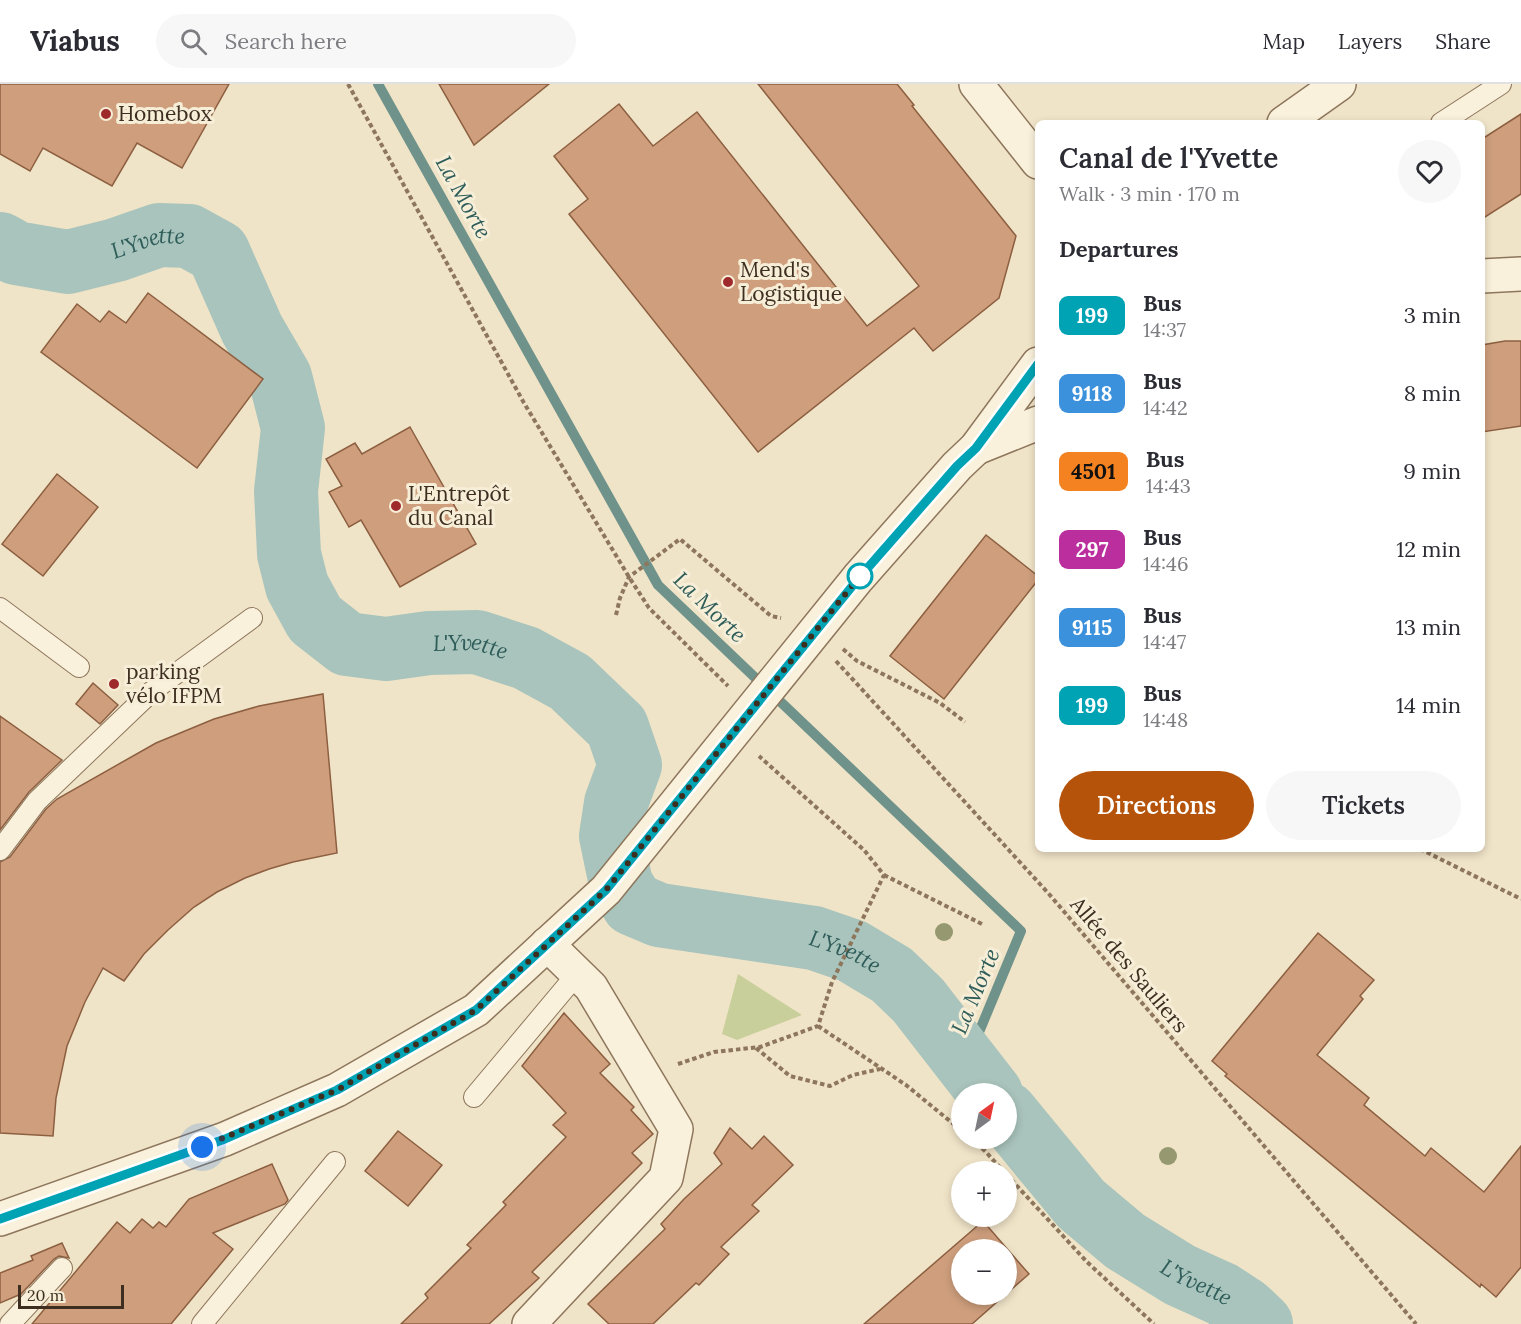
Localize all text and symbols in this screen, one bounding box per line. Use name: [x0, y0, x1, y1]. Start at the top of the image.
search box: [156, 14, 576, 68]
text: Viabus: [30, 23, 120, 59]
icon: search: [177, 25, 210, 58]
text: Search here: [225, 27, 347, 55]
text: Map: [1262, 28, 1305, 55]
text: Layers: [1338, 28, 1402, 55]
text: Share: [1435, 28, 1491, 55]
place label: Homebox: [118, 100, 212, 127]
marker: Homebox: [99, 107, 113, 121]
text: Canal de l'Yvette: [1059, 140, 1278, 176]
button: heart: [1398, 140, 1461, 203]
water label: La Morte: [430, 151, 498, 243]
text: Walk · 3 min · 170 m: [1059, 181, 1240, 206]
water label: L'Yvette: [107, 221, 185, 265]
text: Departures: [1059, 235, 1178, 263]
place label: Mend's Logistique: [740, 256, 842, 307]
marker: Mend's Logistique: [721, 275, 735, 289]
text: Bus: [1143, 289, 1182, 317]
text: 3 min: [1404, 301, 1461, 329]
text: 199: [1076, 302, 1108, 329]
text: 14:37: [1143, 317, 1186, 342]
text: Bus: [1143, 367, 1182, 395]
text: 8 min: [1404, 379, 1461, 407]
text: 9118: [1071, 380, 1113, 407]
text: 14:42: [1143, 395, 1188, 420]
text: Bus: [1146, 445, 1184, 473]
text: 9 min: [1403, 457, 1461, 485]
text: 4501: [1071, 458, 1116, 485]
text: 14:43: [1146, 473, 1191, 498]
place label: L'Entrepôt du Canal: [408, 480, 511, 531]
marker: L'Entrepôt du Canal: [389, 499, 403, 513]
text: Bus: [1143, 523, 1182, 551]
text: 12 min: [1396, 535, 1461, 563]
text: 297: [1075, 536, 1109, 563]
text: 14:46: [1143, 551, 1189, 576]
unlabelled marker: [847, 563, 873, 589]
water label: La Morte: [668, 566, 752, 648]
text: Bus: [1143, 601, 1182, 629]
text: 13 min: [1396, 613, 1461, 641]
text: 9115: [1072, 614, 1112, 641]
water label: L'Yvette: [433, 627, 512, 665]
text: 14:47: [1143, 629, 1186, 654]
place label: parking vélo IFPM: [126, 658, 222, 709]
marker: parking vélo IFPM: [107, 677, 121, 691]
text: Bus: [1143, 679, 1182, 707]
text: 14 min: [1396, 691, 1461, 719]
text: 199: [1076, 692, 1108, 719]
text: 14:48: [1143, 707, 1188, 732]
button: Directions: [1059, 771, 1254, 840]
button: Tickets: [1266, 771, 1461, 840]
street label: Allée des Sauliers: [1064, 891, 1194, 1038]
water label: L'Yvette: [805, 923, 887, 979]
water label: La Morte: [944, 944, 1006, 1038]
north arrow: [951, 1083, 1017, 1149]
map controls: [951, 1083, 1017, 1305]
your location: [187, 1132, 217, 1162]
button: +: [951, 1161, 1017, 1227]
button: −: [951, 1239, 1017, 1305]
water label: L'Yvette: [1155, 1252, 1238, 1311]
scale bar: [18, 1282, 124, 1310]
text: 20 m: [27, 1285, 64, 1305]

